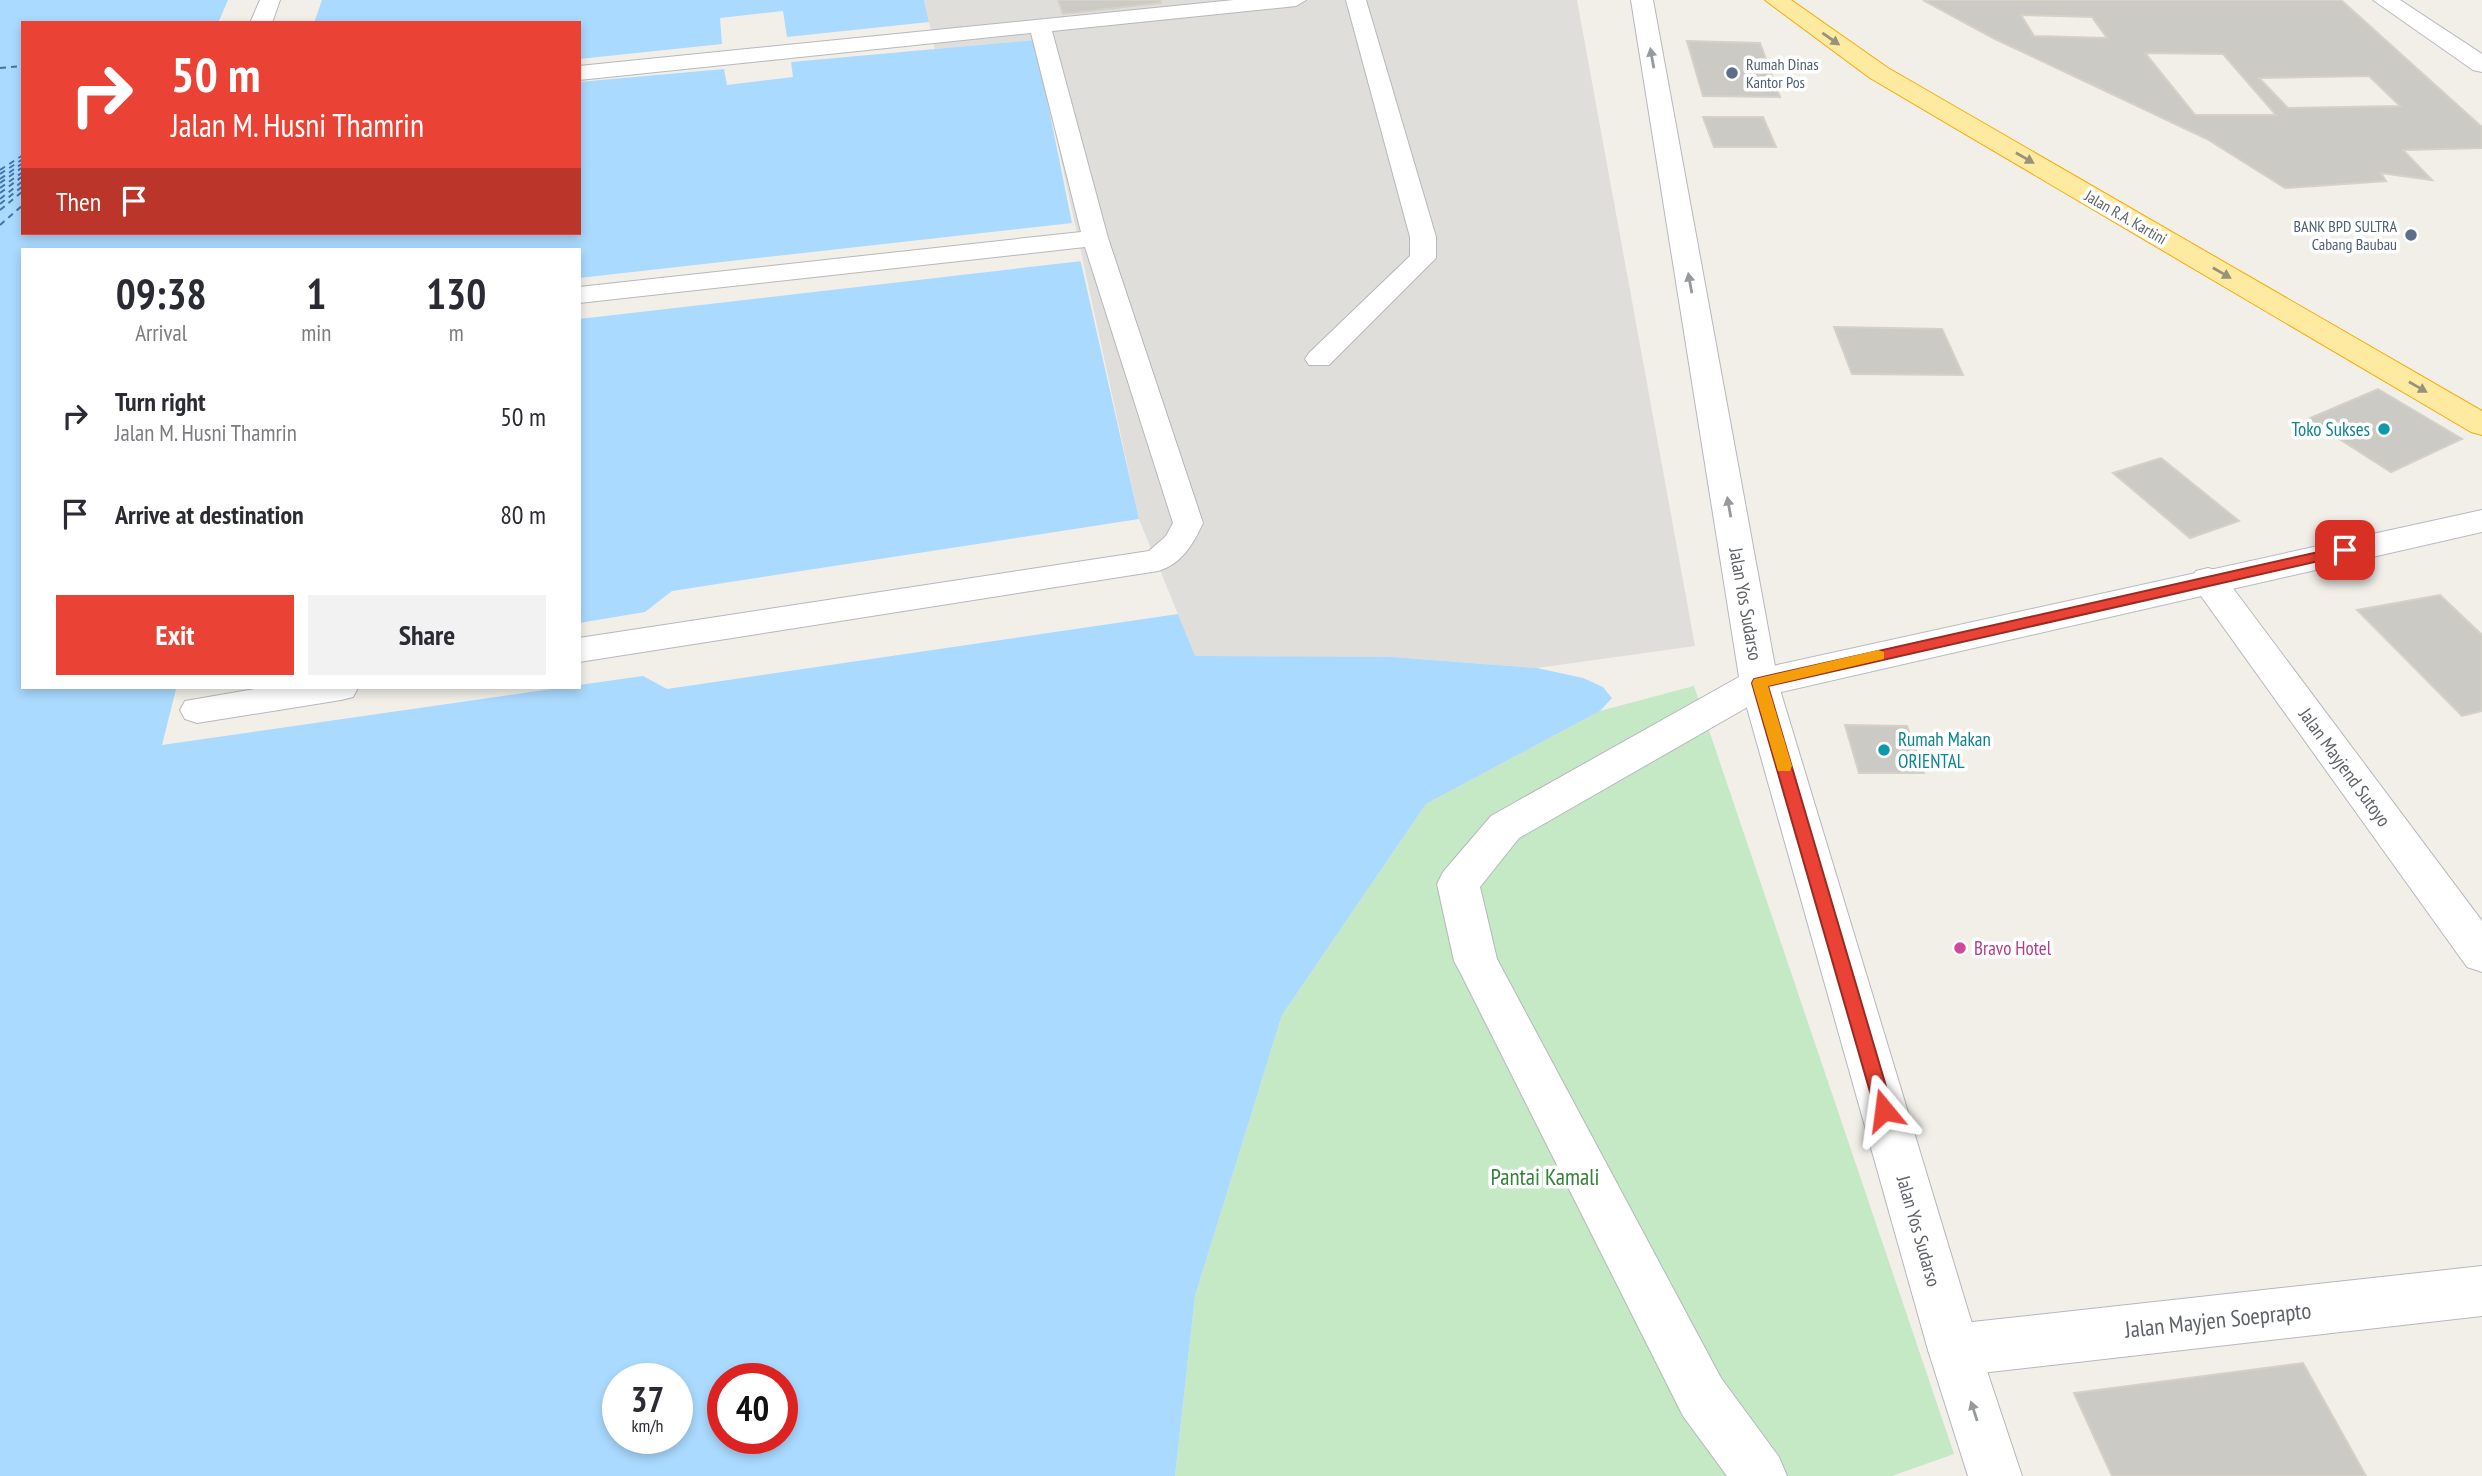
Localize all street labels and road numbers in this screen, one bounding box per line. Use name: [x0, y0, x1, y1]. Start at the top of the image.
street label: Jalan R.A. Kartini: [2081, 185, 2171, 249]
street label: Jalan Yos Sudarso: [1724, 545, 1768, 662]
street label: Jalan Mayjend Sutoyo: [2293, 702, 2396, 831]
street label: Jalan Yos Sudarso: [1891, 1172, 1946, 1289]
street label: Jalan Mayjen Soeprapto: [2122, 1295, 2313, 1344]

